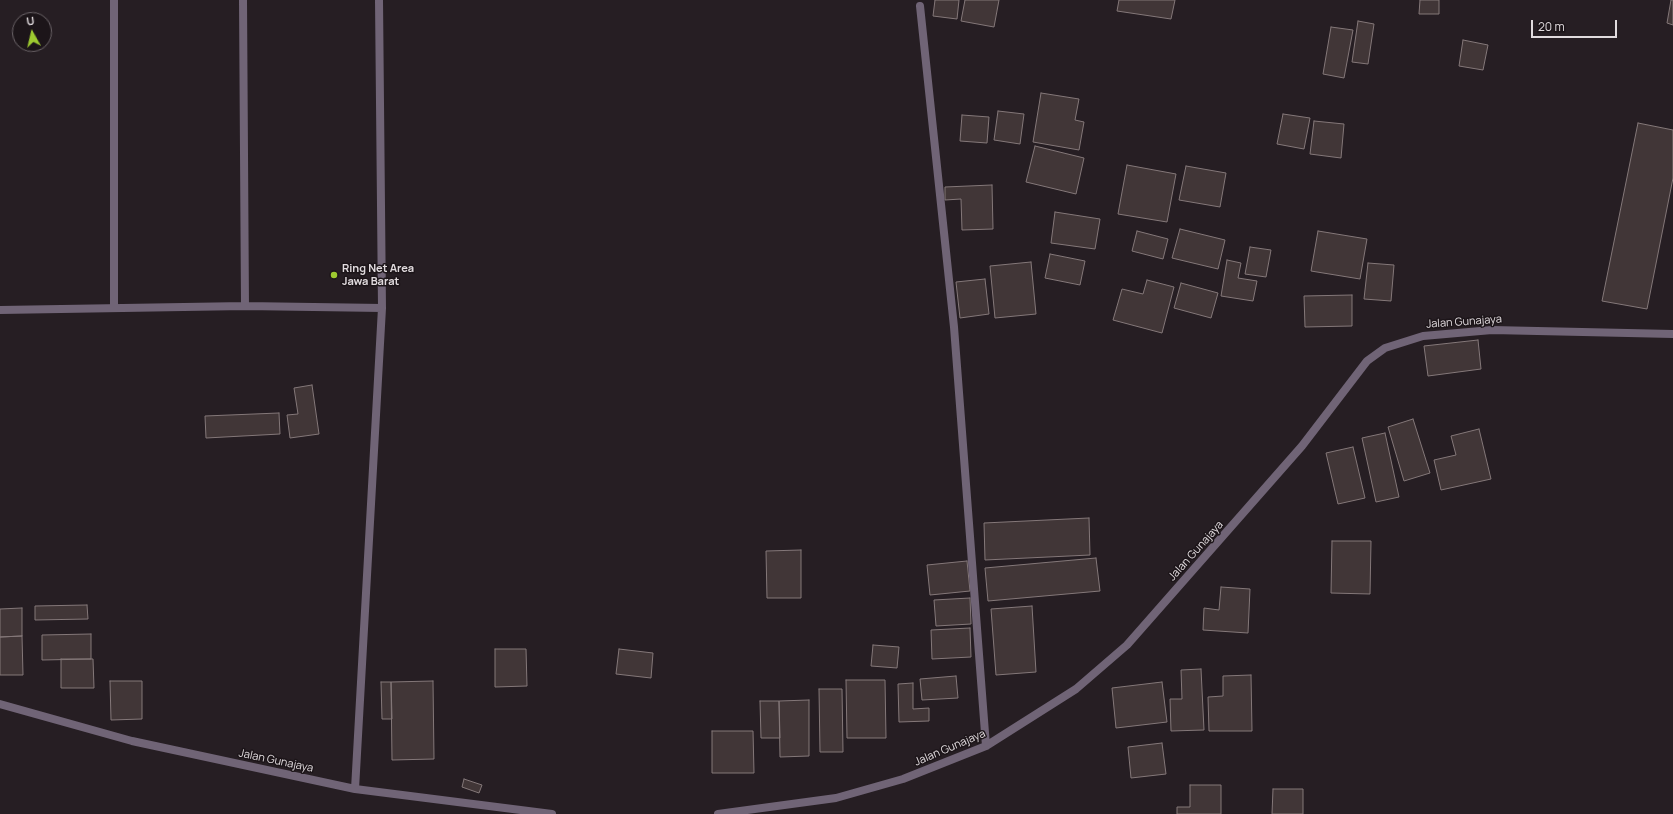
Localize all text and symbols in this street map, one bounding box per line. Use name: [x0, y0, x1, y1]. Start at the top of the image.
north arrow: [12, 12, 52, 52]
scale bar: [1533, 12, 1619, 38]
text: U: [25, 13, 35, 29]
text: 20 m: [1538, 18, 1565, 35]
place label: Ring Net Area Jawa Barat: [342, 262, 414, 288]
marker: Ring Net Area Jawa Barat: [329, 270, 339, 280]
street label: Jalan Gunajaya: [1426, 313, 1502, 331]
street label: Jalan Gunajaya: [1166, 518, 1226, 584]
street label: Jalan Gunajaya: [913, 727, 987, 769]
street label: Jalan Gunajaya: [238, 747, 314, 775]

